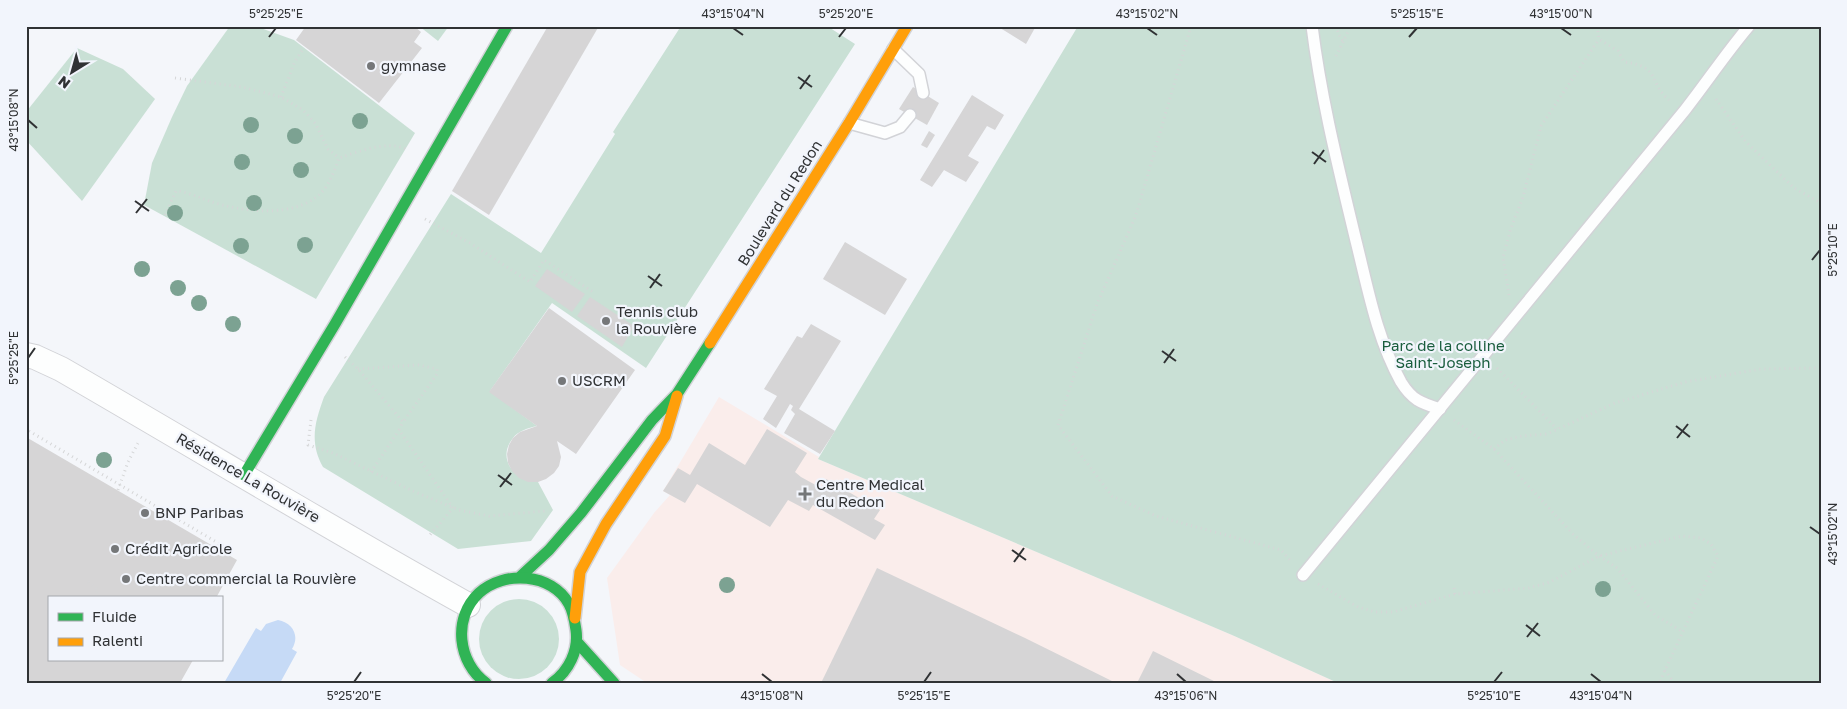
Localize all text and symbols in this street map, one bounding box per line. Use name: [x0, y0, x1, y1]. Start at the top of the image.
text: 5°25'25"E: [249, 6, 303, 21]
text: 43°15'04"N: [701, 6, 765, 21]
text: 5°25'20"E: [819, 6, 873, 21]
text: 43°15'02"N: [1116, 6, 1178, 21]
text: 5°25'15"E: [1391, 6, 1443, 21]
text: 43°15'00"N: [1529, 6, 1593, 21]
north arrow: [48, 48, 98, 98]
place label: gymnase: [381, 56, 447, 74]
marker: gymnase: [365, 60, 377, 72]
text: N: [55, 73, 73, 93]
text: 43°15'08"N: [6, 88, 21, 152]
street label: Boulevard du Redon: [733, 136, 825, 269]
text: 5°25'10"E: [1825, 223, 1840, 277]
place label: Tennis club la Rouvière: [616, 302, 698, 337]
marker: Tennis club la Rouvière: [600, 315, 612, 327]
text: 5°25'25"E: [6, 331, 21, 385]
park label: Parc de la colline Saint-Joseph: [1381, 336, 1505, 371]
place label: USCRM: [572, 371, 626, 389]
marker: USCRM: [556, 375, 568, 387]
street label: Résidence La Rouvière: [173, 429, 324, 526]
place label: Centre Medical du Redon: [816, 475, 925, 510]
marker: Centre Medical du Redon: [798, 487, 812, 501]
place label: BNP Paribas: [155, 503, 244, 521]
text: 43°15'02"N: [1825, 503, 1840, 565]
marker: BNP Paribas: [139, 507, 151, 519]
place label: Crédit Agricole: [125, 539, 232, 557]
marker: Crédit Agricole: [109, 543, 121, 555]
place label: Centre commercial la Rouvière: [136, 569, 356, 587]
marker: Centre commercial la Rouvière: [120, 573, 132, 585]
legend: [48, 596, 222, 662]
text: Fluide: [92, 607, 137, 625]
text: Ralenti: [92, 631, 143, 649]
text: 5°25'20"E: [327, 688, 381, 703]
text: 43°15'08"N: [740, 688, 804, 703]
text: 5°25'15"E: [898, 688, 950, 703]
text: 43°15'06"N: [1155, 688, 1217, 703]
text: 5°25'10"E: [1467, 688, 1521, 703]
text: 43°15'04"N: [1569, 688, 1633, 703]

